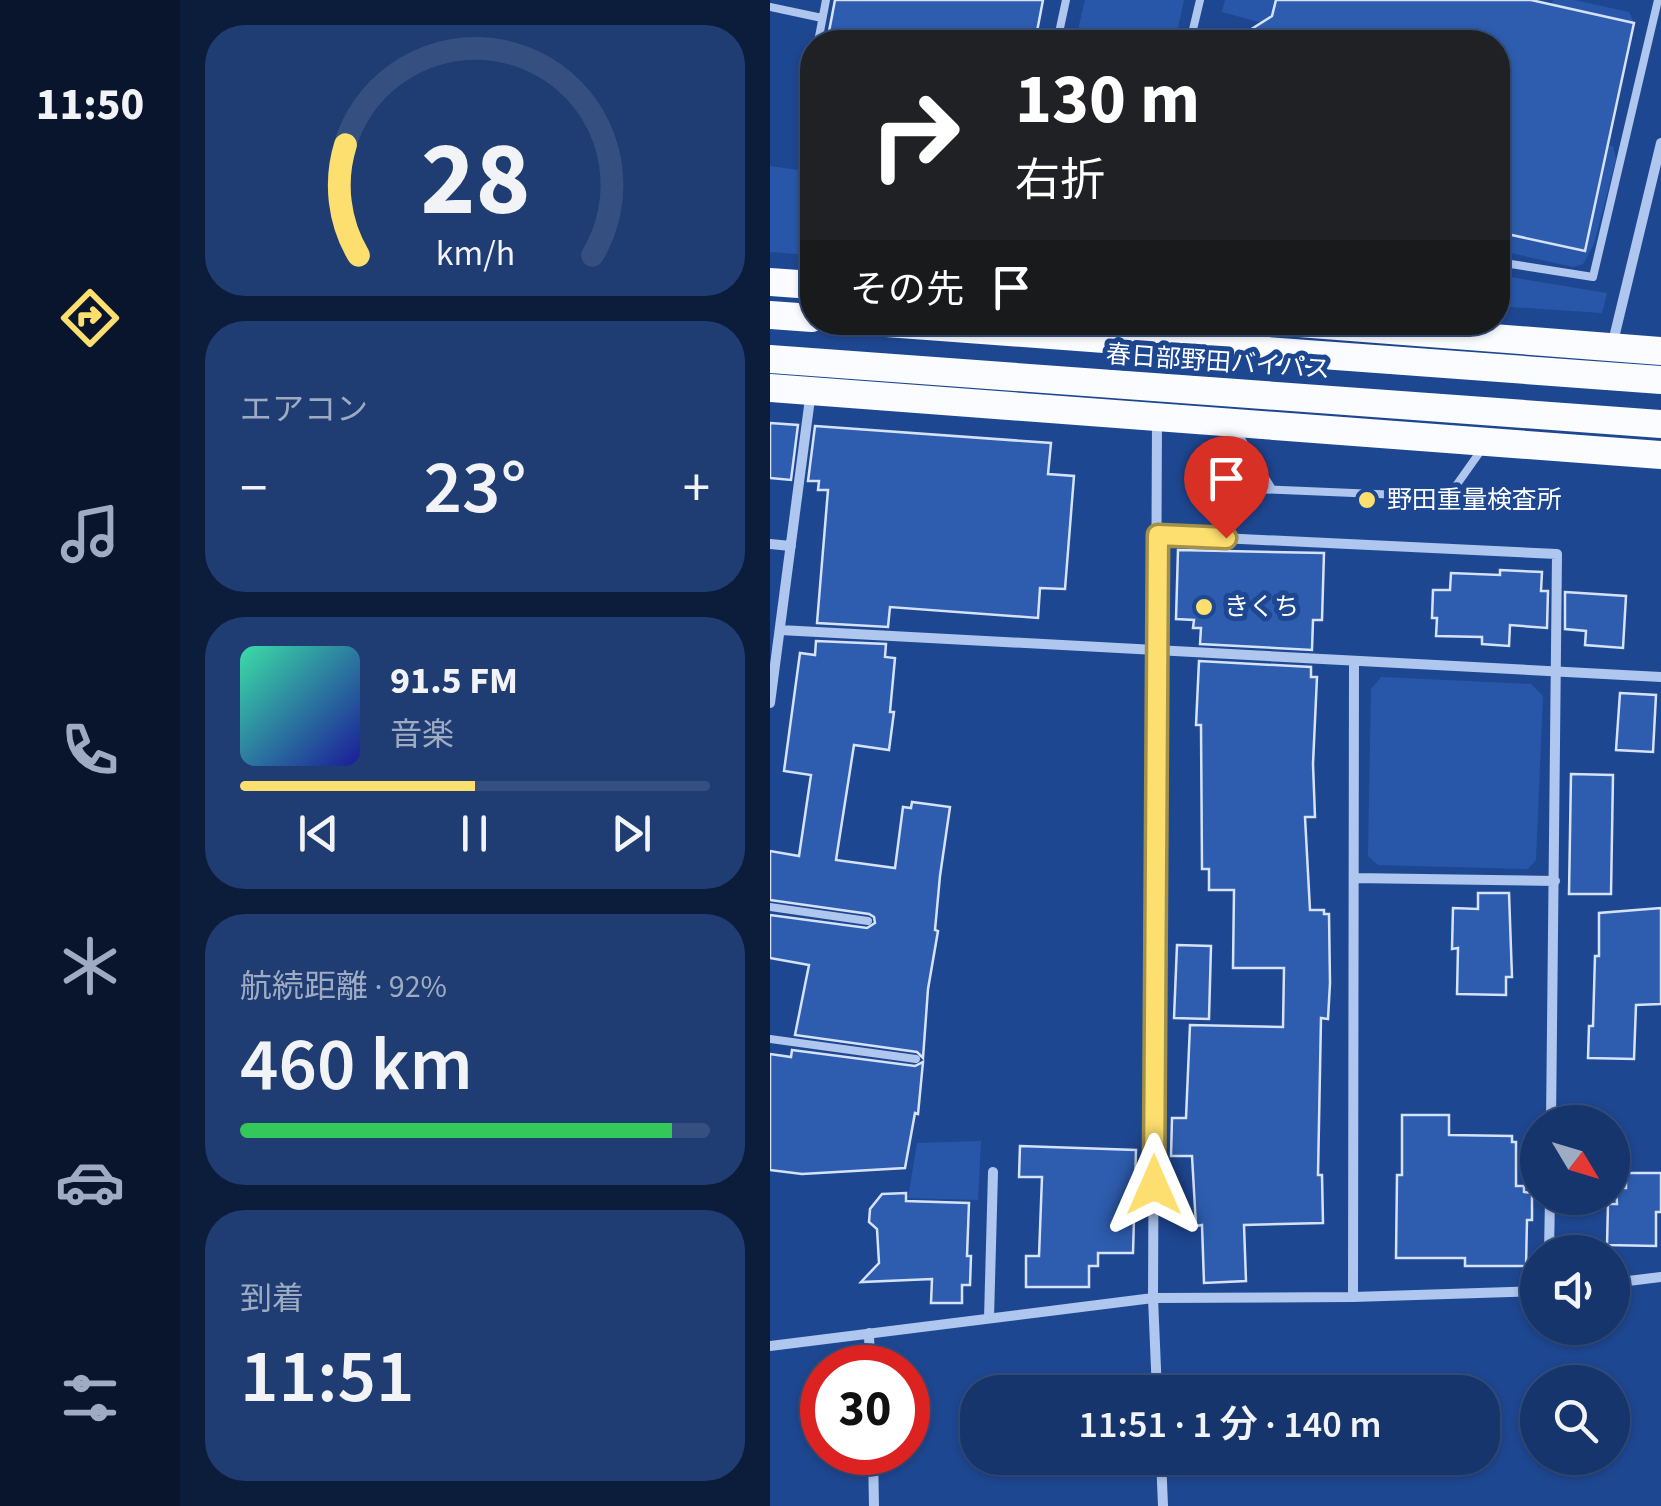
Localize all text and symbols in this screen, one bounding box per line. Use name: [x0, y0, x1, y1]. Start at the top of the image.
text: 130 m: [1015, 50, 1200, 150]
icon: right: [850, 70, 980, 200]
text: 11:50: [36, 73, 144, 137]
text: 28: [420, 107, 530, 255]
text: 右折: [1015, 149, 1105, 213]
text: km/h: [435, 228, 515, 279]
icon: arrive: [984, 260, 1039, 315]
text: その先: [850, 263, 964, 317]
icon: directions: [55, 283, 125, 353]
street label: 春日部野田バイパス: [1105, 336, 1331, 388]
text: エアコン: [240, 387, 368, 433]
text: 23°: [423, 435, 527, 542]
pin: [1184, 436, 1269, 539]
text: −: [240, 450, 267, 528]
text: +: [683, 450, 710, 528]
icon: arrive: [1199, 451, 1254, 506]
place label: 野田重量検査所: [1387, 482, 1562, 518]
marker: 野田重量検査所: [1356, 489, 1378, 511]
icon: music: [55, 499, 125, 569]
place label: きくち: [1224, 589, 1299, 625]
marker: きくち: [1193, 596, 1215, 618]
text: 91.5 FM: [390, 654, 518, 708]
text: 音楽: [390, 712, 454, 758]
icon: phone: [55, 715, 125, 785]
icon: previous: [291, 806, 346, 861]
icon: pause: [447, 806, 502, 861]
icon: next: [604, 806, 659, 861]
icon: climate: [55, 931, 125, 1001]
text: 航続距離 · 92%: [240, 964, 447, 1010]
text: 460 km: [240, 1012, 473, 1119]
north arrow: [1520, 1105, 1630, 1215]
map controls: [1520, 1105, 1630, 1475]
position arrow: [1102, 1133, 1206, 1237]
icon: car: [55, 1147, 125, 1217]
button: sound: [1520, 1235, 1630, 1345]
text: 到着: [240, 1276, 304, 1322]
text: 11:51: [240, 1324, 415, 1431]
speed limit sign: 30: [800, 1345, 930, 1475]
icon: filters: [55, 1363, 125, 1433]
button: search: [1520, 1365, 1630, 1475]
text: 11:51 · 1 分 · 140 m: [1079, 1398, 1381, 1452]

